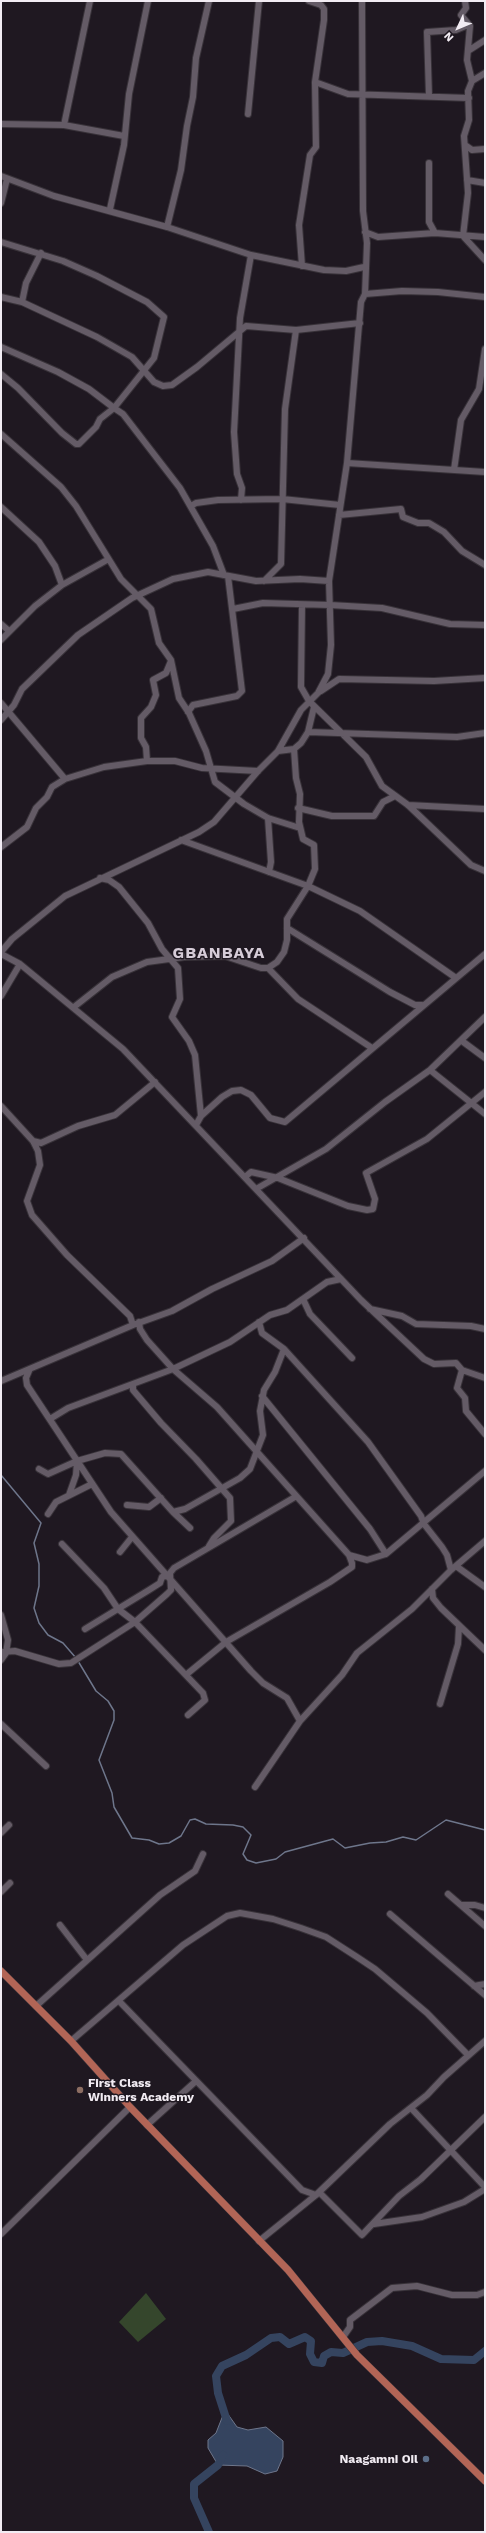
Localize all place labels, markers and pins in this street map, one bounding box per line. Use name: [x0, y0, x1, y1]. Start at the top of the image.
place label: First Class Winners Academy: [88, 2076, 194, 2104]
marker: First Class Winners Academy: [75, 2085, 85, 2095]
place label: Naagamni Oil: [339, 2452, 418, 2466]
marker: Naagamni Oil: [421, 2454, 431, 2464]

